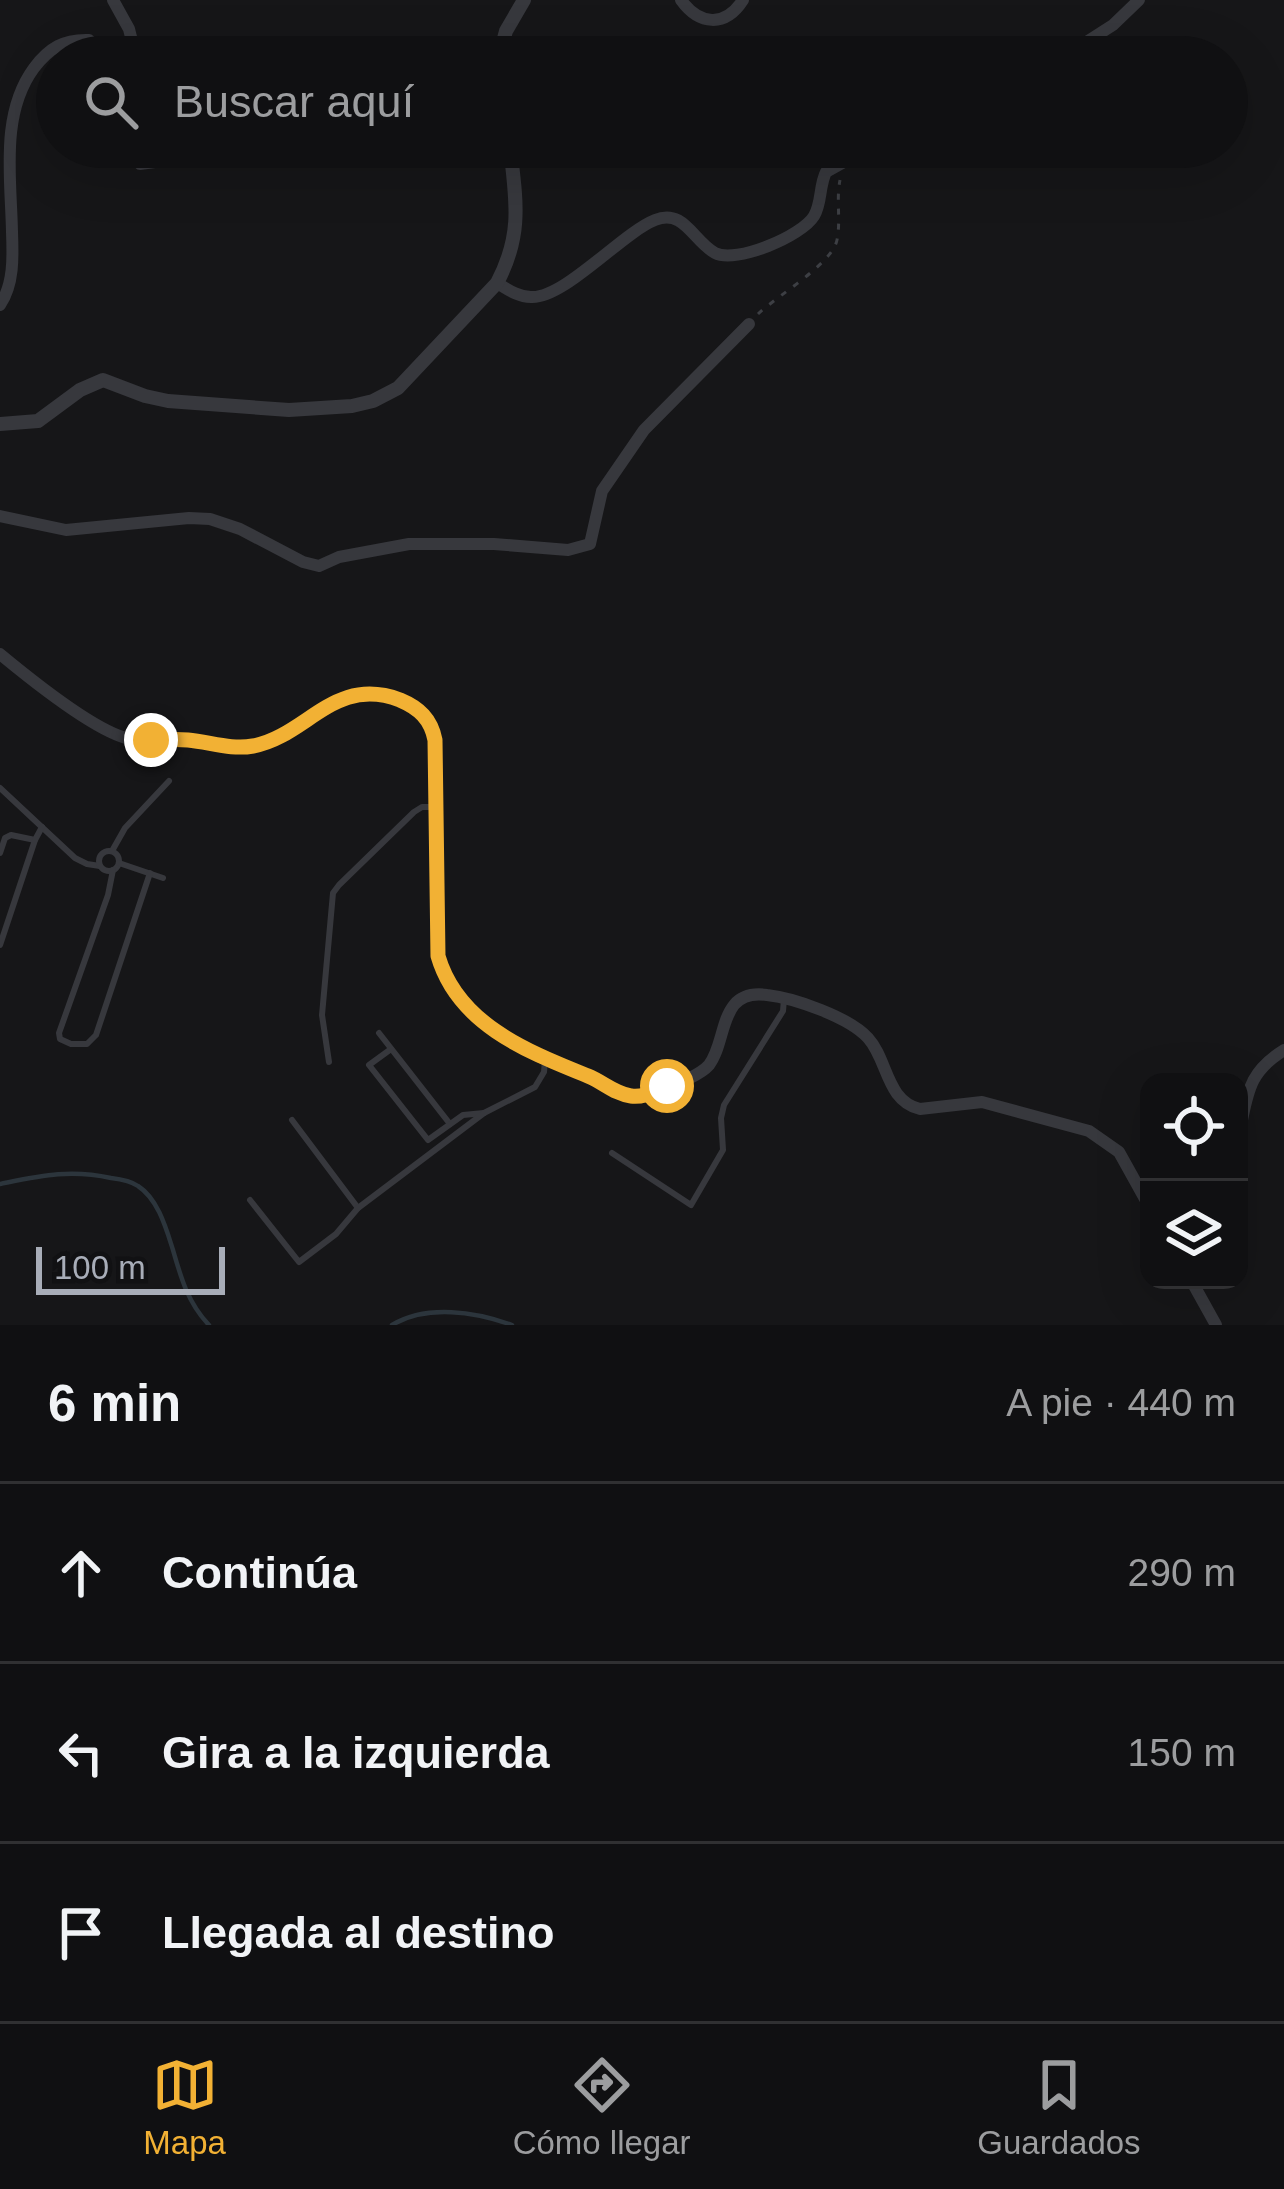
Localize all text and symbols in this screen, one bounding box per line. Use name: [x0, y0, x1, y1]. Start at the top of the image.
search box: [36, 36, 1248, 168]
icon: search: [78, 69, 144, 135]
text: Buscar aquí: [174, 76, 414, 127]
route end: [124, 713, 178, 767]
route start: [640, 1059, 694, 1113]
map controls: [1140, 1073, 1248, 1289]
button: locate: [1140, 1073, 1248, 1181]
button: layers: [1140, 1181, 1248, 1289]
scale bar: [36, 1241, 225, 1294]
text: 100 m: [54, 1249, 146, 1286]
text: 6 min: [48, 1375, 181, 1432]
text: A pie · 440 m: [1006, 1381, 1236, 1424]
icon: ahead: [48, 1540, 114, 1606]
text: Continúa: [162, 1547, 357, 1598]
text: 290 m: [1128, 1551, 1236, 1594]
icon: left: [48, 1720, 114, 1786]
text: Gira a la izquierda: [162, 1727, 550, 1778]
text: 150 m: [1128, 1731, 1236, 1774]
icon: arrive: [48, 1900, 114, 1966]
text: Llegada al destino: [162, 1907, 555, 1958]
tab: Mapa: [143, 2052, 226, 2162]
tab: Cómo llegar: [513, 2052, 691, 2162]
tab: Guardados: [977, 2052, 1141, 2162]

